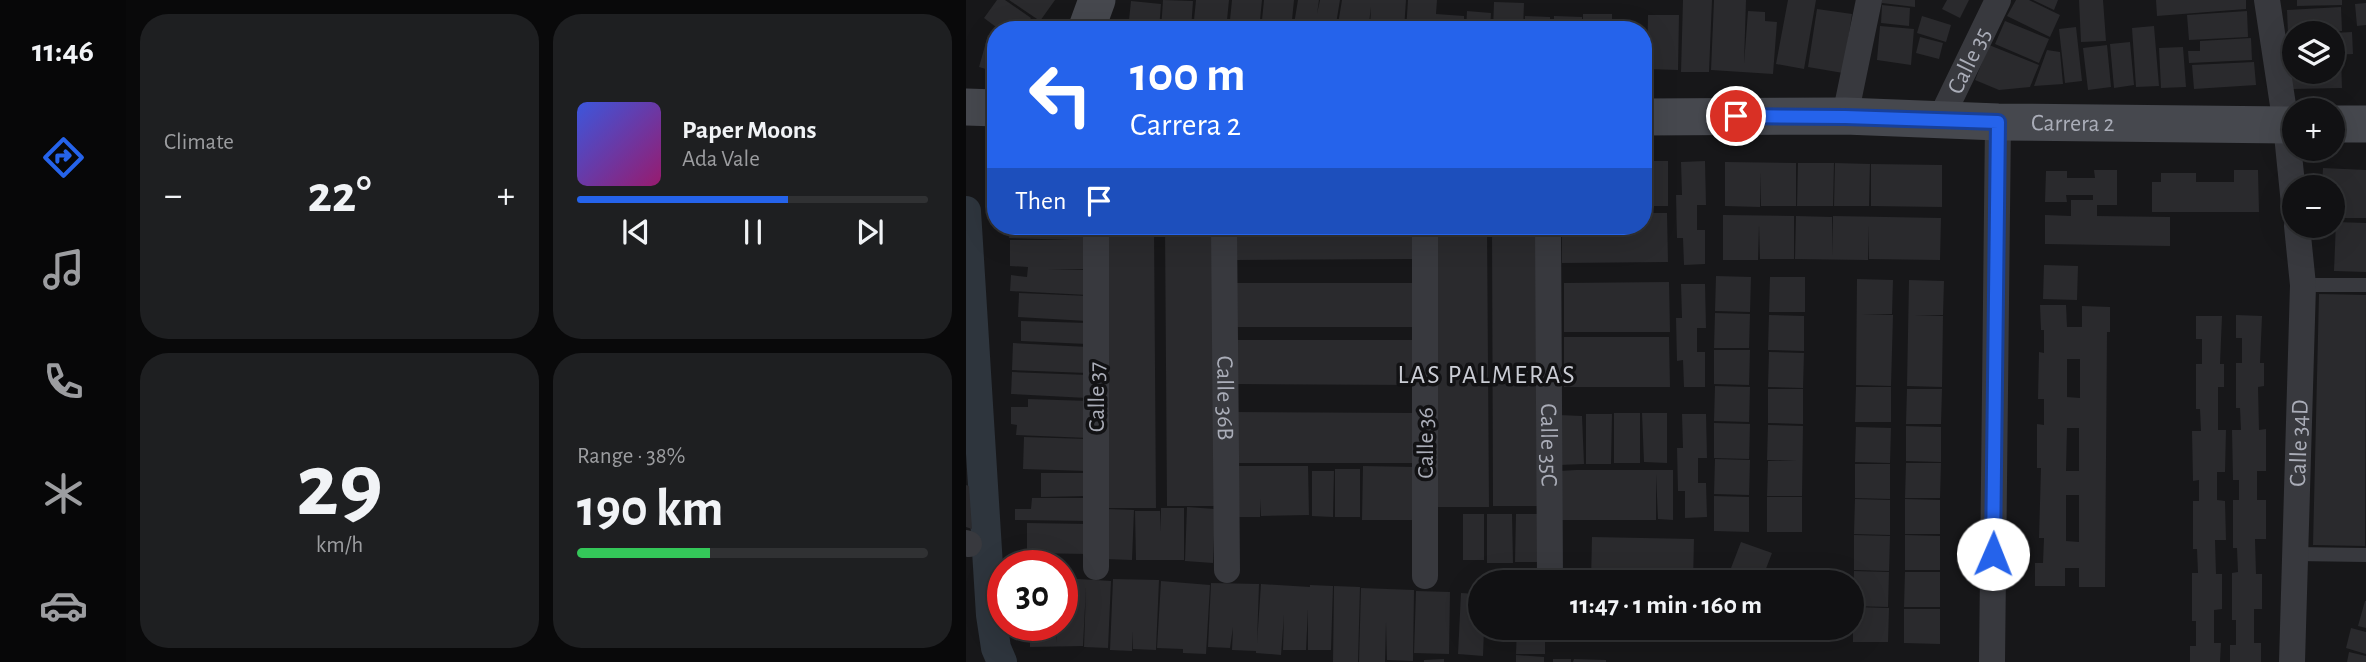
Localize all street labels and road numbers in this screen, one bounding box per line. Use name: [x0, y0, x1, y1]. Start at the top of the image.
street label: Calle 35: [1943, 24, 1996, 98]
street label: Carrera 2: [2031, 111, 2115, 136]
street label: Calle 36B: [1212, 356, 1237, 440]
street label: Calle 37: [1085, 362, 1109, 432]
street label: Calle 34D: [2286, 399, 2313, 487]
street label: Calle 35C: [1536, 403, 1560, 487]
street label: Calle 36: [1414, 407, 1438, 479]

